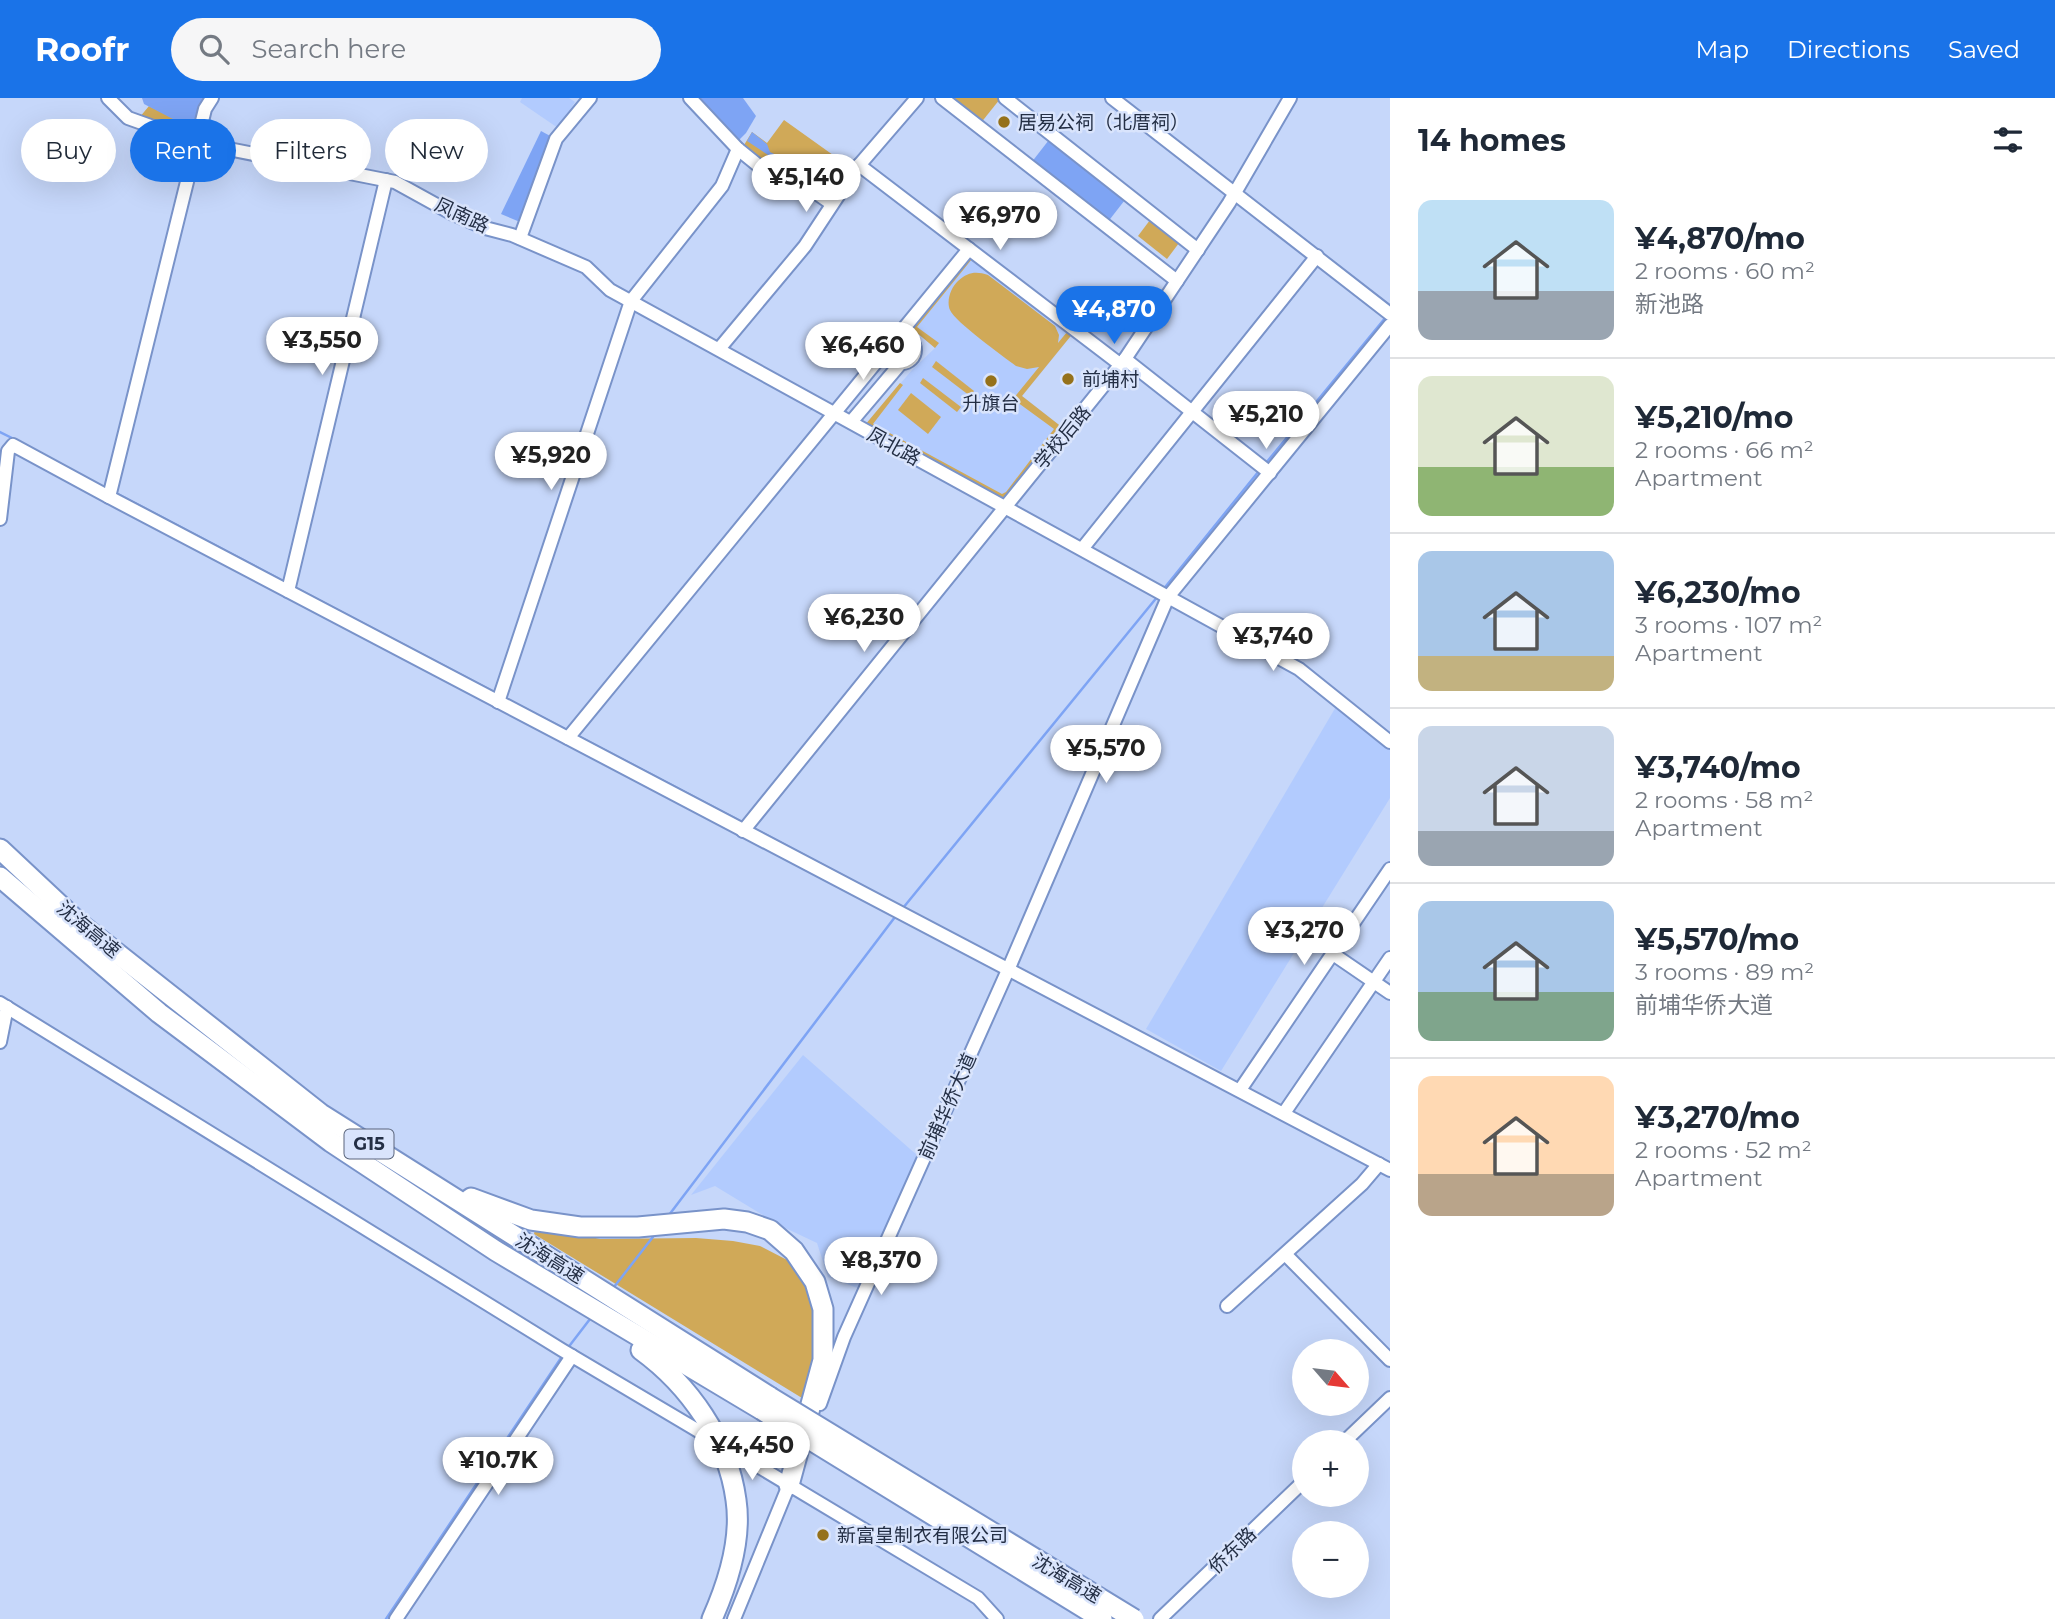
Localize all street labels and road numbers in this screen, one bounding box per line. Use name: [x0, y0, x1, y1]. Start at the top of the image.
street label: 凤南路: [431, 193, 492, 238]
street label: 学校后路: [1029, 401, 1096, 474]
street label: 凤北路: [863, 423, 924, 470]
street label: 沈海高速: [52, 896, 125, 963]
street label: 前埔华侨大道: [914, 1049, 981, 1163]
road number: G15: [344, 1129, 394, 1158]
street label: 沈海高速: [511, 1229, 588, 1288]
street label: 侨东路: [1204, 1522, 1261, 1578]
street label: 沈海高速: [1028, 1549, 1105, 1608]

